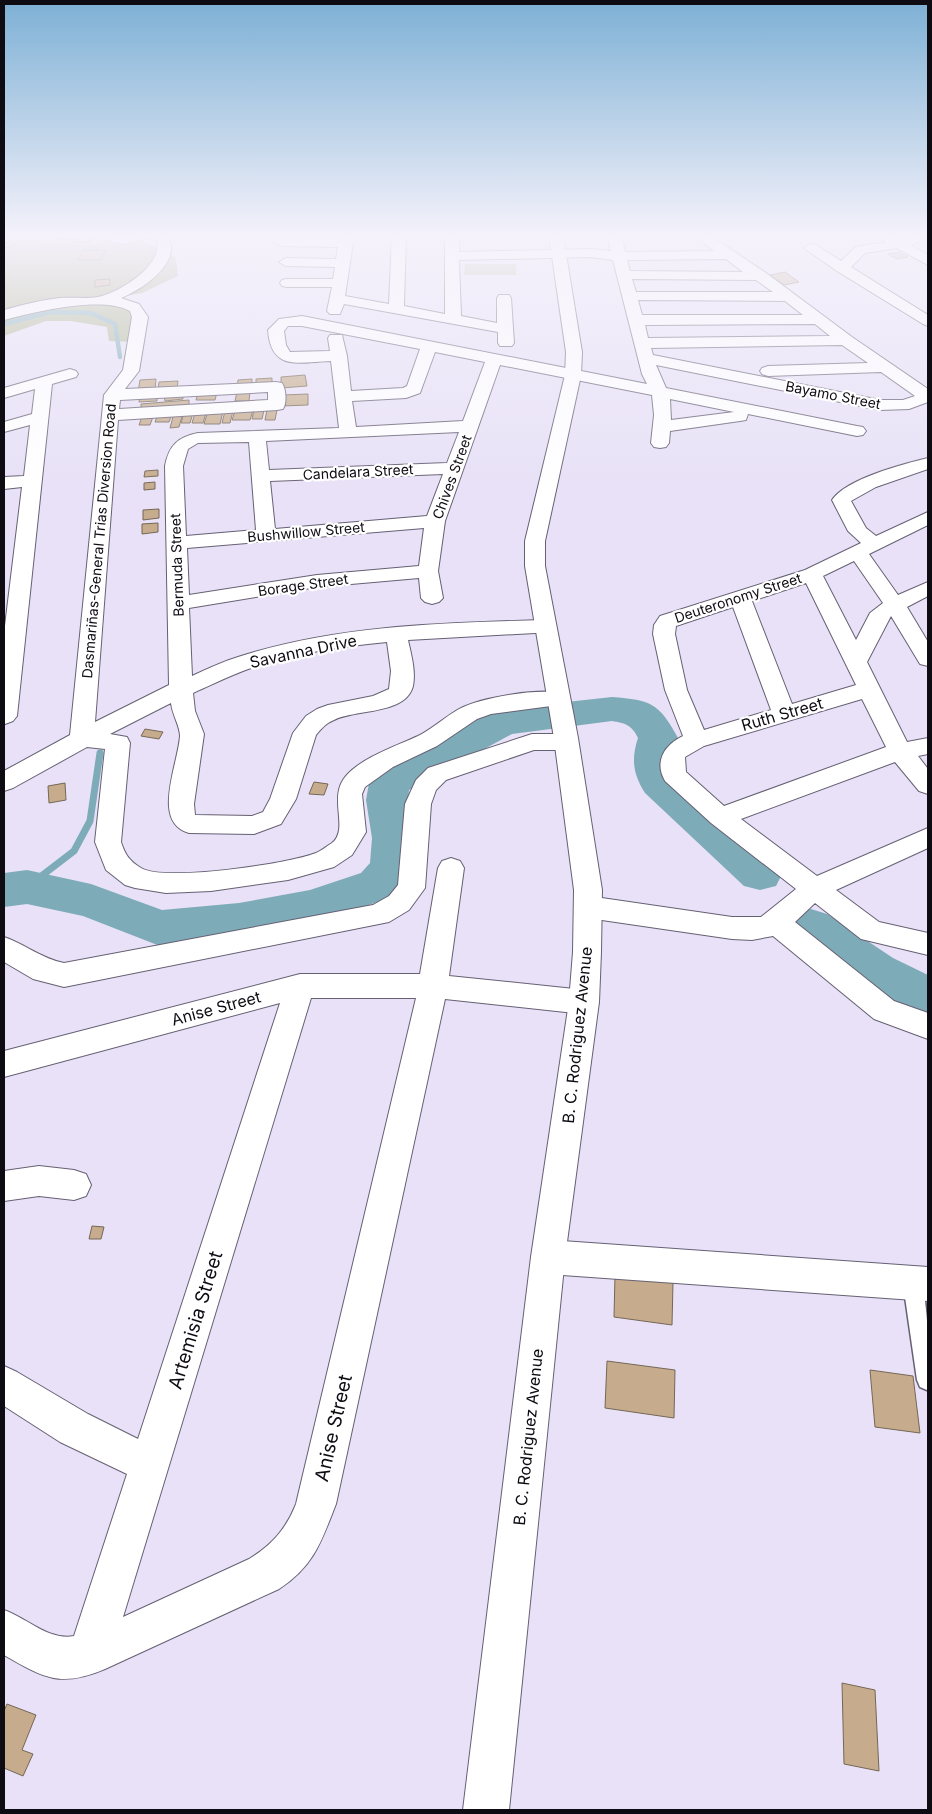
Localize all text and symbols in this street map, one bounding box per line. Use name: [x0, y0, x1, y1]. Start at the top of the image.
street label: Bayamo Street: [784, 377, 883, 412]
street label: Dasmariñas-General Trias Diversion Road: [78, 403, 119, 679]
street label: Chives Street: [428, 432, 475, 521]
street label: Candelara Street: [302, 460, 414, 483]
street label: Bermuda Street: [166, 513, 187, 617]
street label: Bushwillow Street: [247, 518, 366, 545]
street label: Deuteronomy Street: [672, 569, 804, 626]
street label: Borage Street: [257, 570, 350, 599]
street label: Savanna Drive: [248, 630, 358, 672]
street label: Ruth Street: [739, 693, 825, 735]
street label: B. C. Rodriguez Avenue: [558, 945, 596, 1125]
street label: Anise Street: [169, 986, 263, 1030]
street label: Artemisia Street: [164, 1248, 227, 1392]
street label: B. C. Rodriguez Avenue: [509, 1347, 547, 1527]
street label: Anise Street: [310, 1372, 357, 1484]

